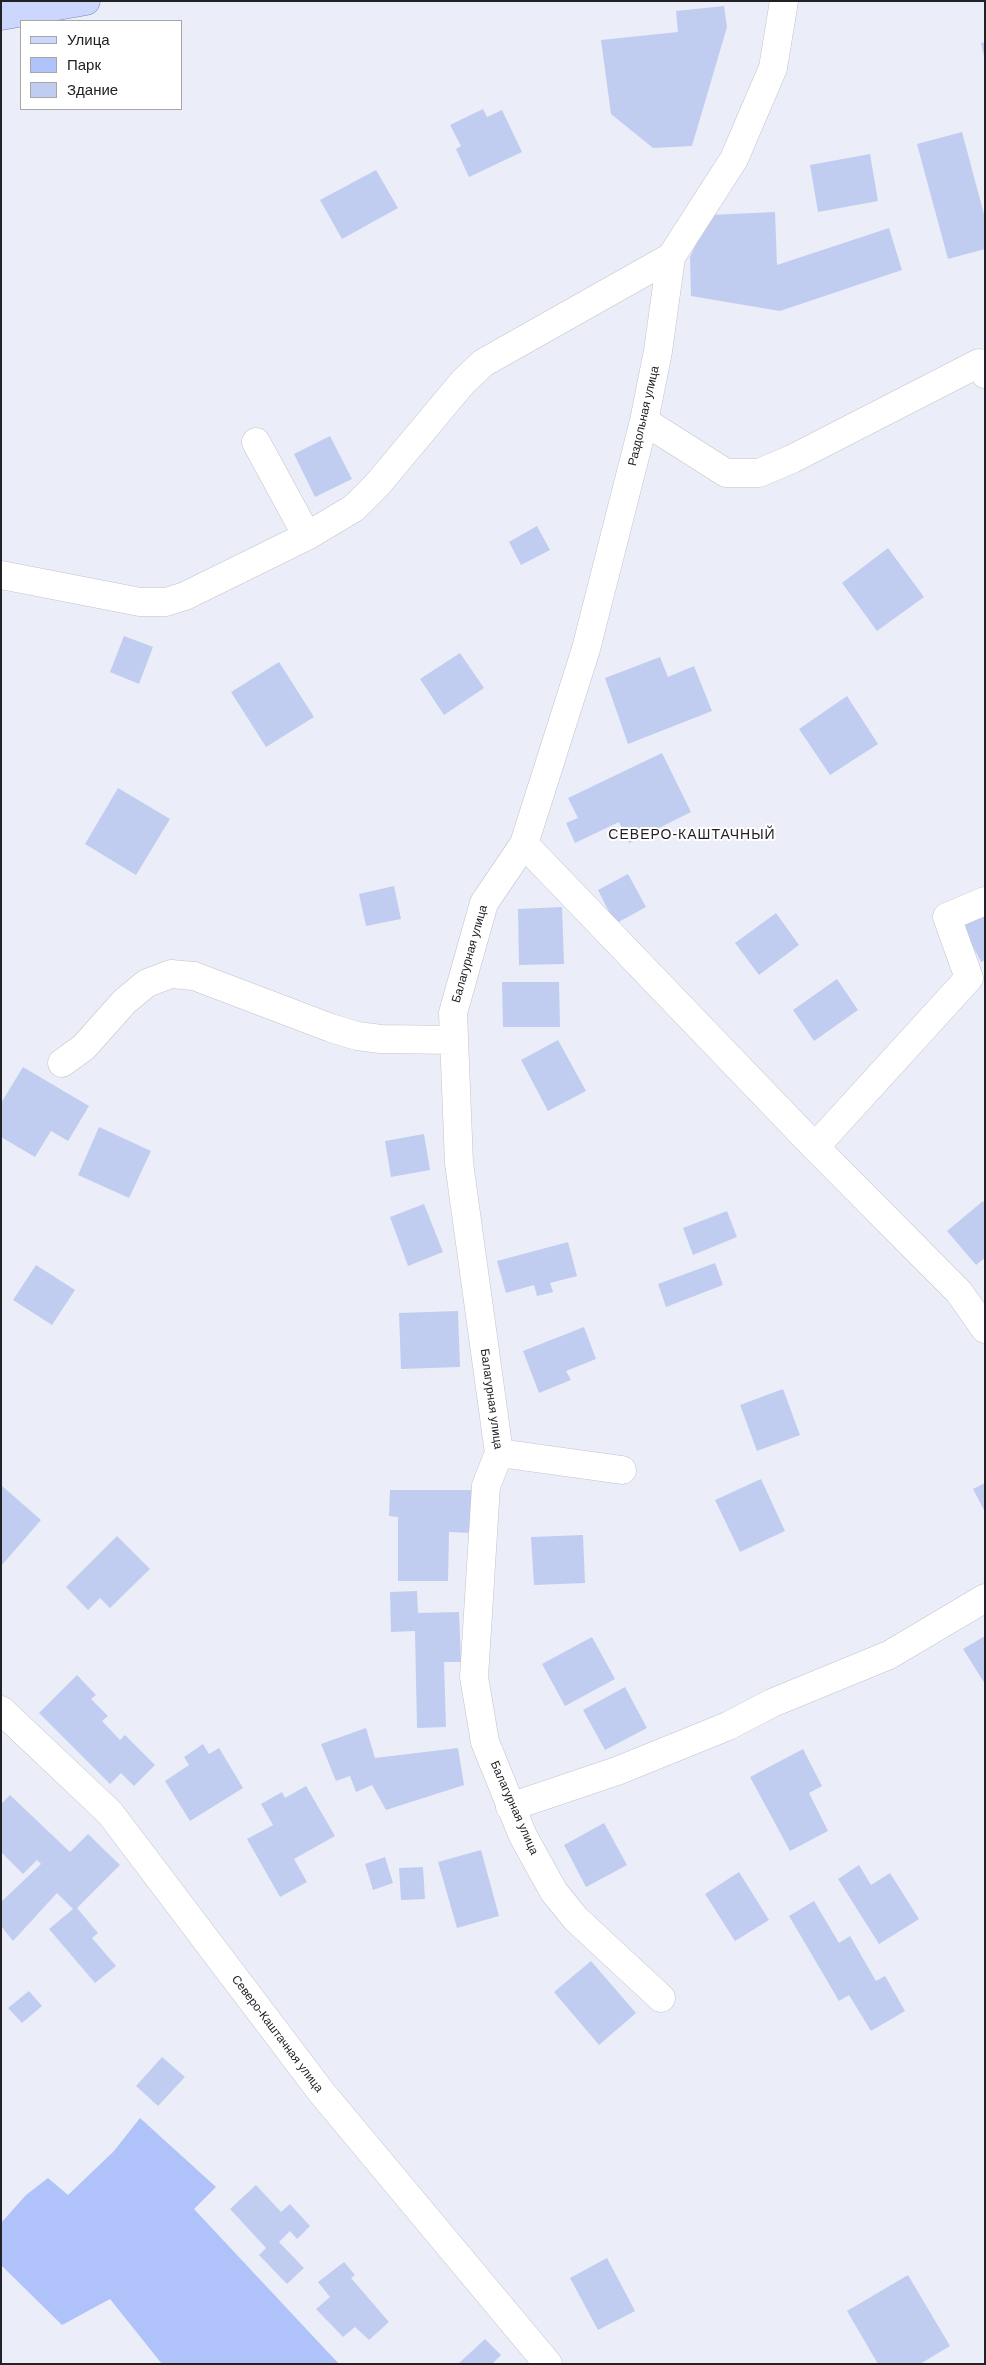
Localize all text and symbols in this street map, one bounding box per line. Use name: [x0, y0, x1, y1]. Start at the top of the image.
legend: [20, 20, 182, 110]
text: Улица: [67, 31, 110, 48]
text: Парк: [67, 56, 101, 73]
text: Здание: [67, 81, 118, 98]
street label: Раздольная улица: [625, 365, 663, 467]
district label: СЕВЕРО-КАШТАЧНЫЙ: [606, 827, 778, 843]
street label: Балагурная улица: [449, 903, 491, 1005]
street label: Балагурная улица: [477, 1348, 505, 1450]
street label: Балагурная улица: [487, 1759, 541, 1857]
street label: Северо-Каштачная улица: [228, 1973, 326, 2095]

